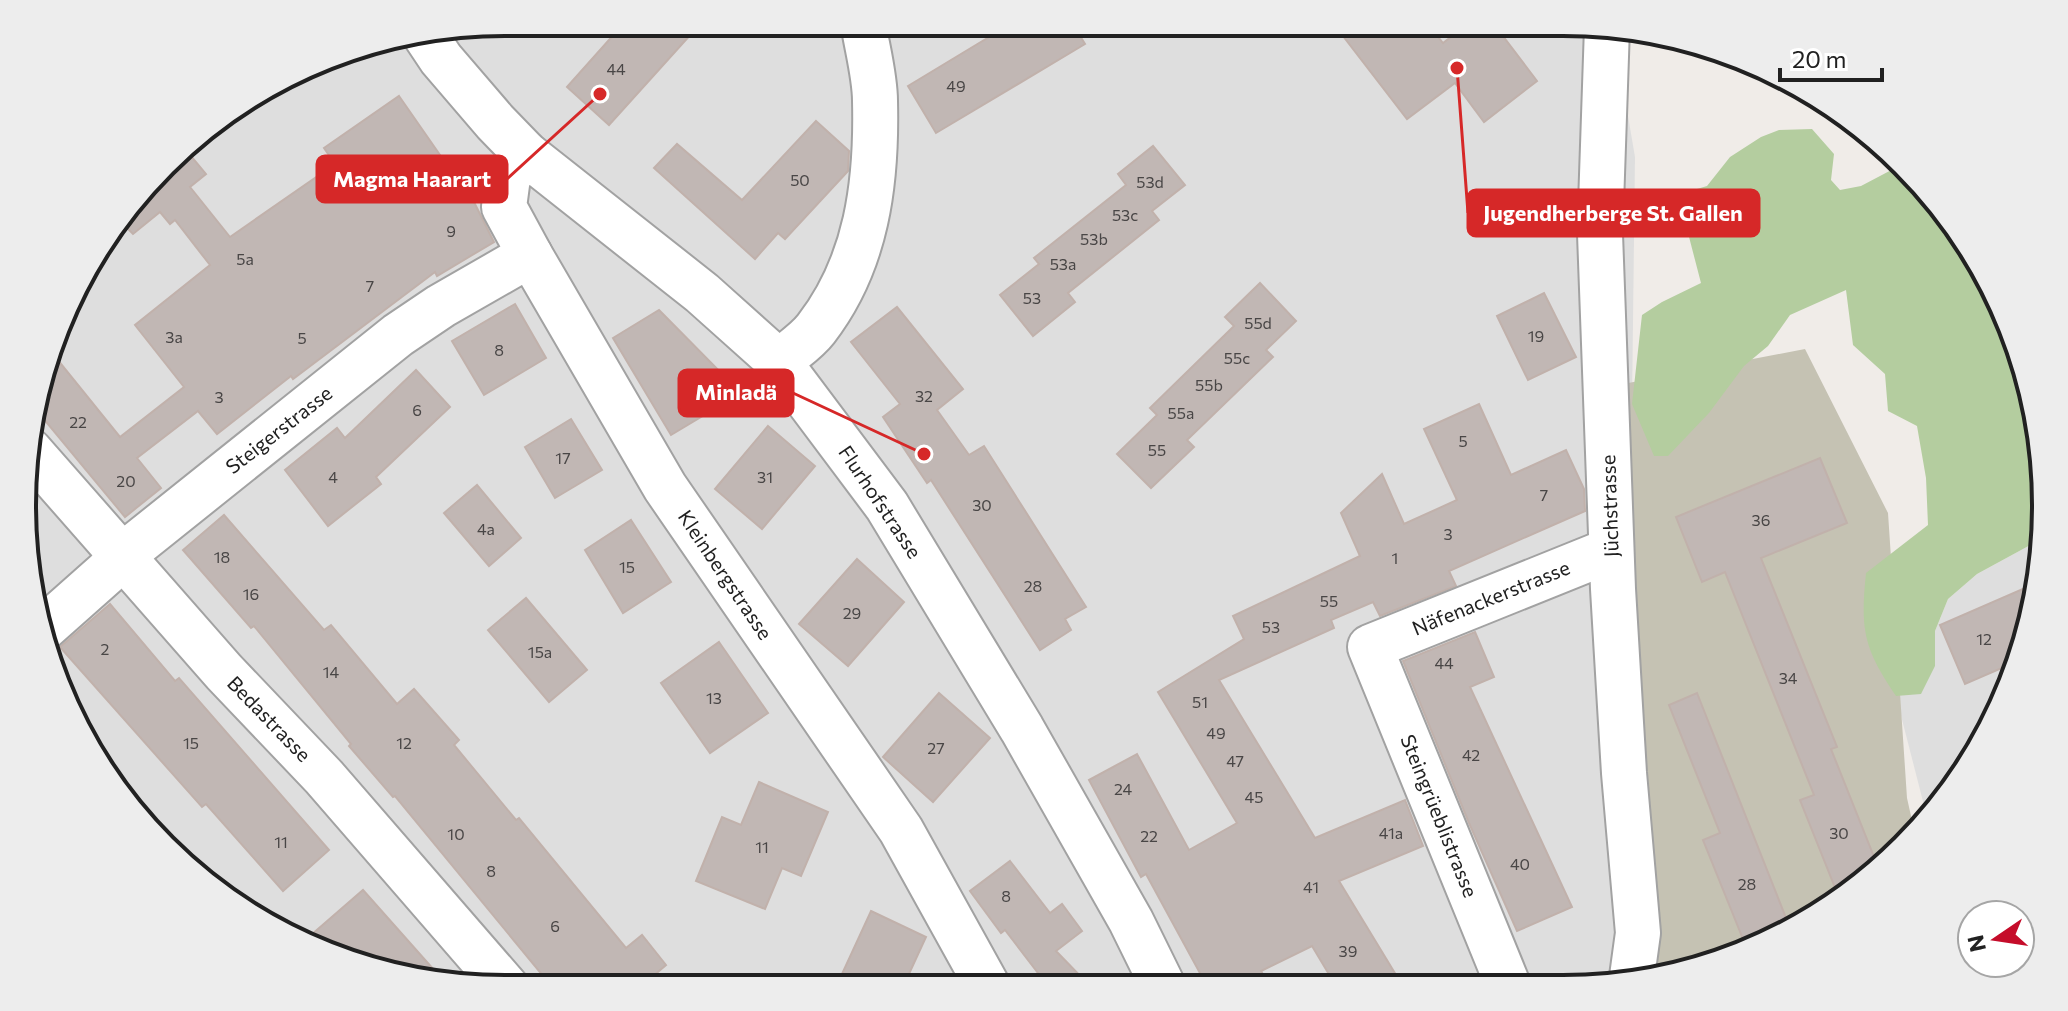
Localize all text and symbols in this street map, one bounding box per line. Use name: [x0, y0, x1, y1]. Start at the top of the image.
scale bar: [1780, 32, 1882, 82]
text: 20 m: [1792, 44, 1846, 73]
house number: 44: [606, 59, 626, 78]
house number: 49: [946, 76, 966, 95]
callout: Magma Haarart: [317, 156, 507, 202]
text: Magma Haarart: [333, 165, 491, 192]
house number: 50: [790, 170, 810, 189]
house number: 53d: [1136, 172, 1164, 191]
callout: Jugendherberge St. Gallen: [1468, 190, 1759, 236]
text: Jugendherberge St. Gallen: [1483, 199, 1743, 226]
house number: 53c: [1112, 205, 1138, 224]
house number: 9: [446, 221, 456, 240]
house number: 53b: [1080, 229, 1108, 248]
house number: 5a: [236, 249, 254, 268]
house number: 53a: [1050, 254, 1076, 273]
house number: 7: [366, 276, 374, 295]
house number: 53: [1023, 288, 1041, 307]
house number: 55d: [1244, 313, 1272, 332]
house number: 19: [1528, 326, 1544, 345]
house number: 3a: [165, 327, 183, 346]
house number: 5: [297, 328, 307, 347]
house number: 8: [494, 340, 504, 359]
house number: 55c: [1224, 348, 1250, 367]
callout: Minladä: [679, 370, 793, 416]
house number: 55b: [1195, 375, 1223, 394]
text: Minladä: [695, 378, 777, 405]
street label: Steigerstrasse: [220, 380, 336, 478]
house number: 32: [915, 386, 933, 405]
house number: 3: [214, 387, 224, 406]
house number: 6: [412, 400, 422, 419]
house number: 55a: [1168, 403, 1194, 422]
house number: 22: [69, 412, 87, 431]
house number: 5: [1458, 431, 1468, 450]
house number: 55: [1148, 440, 1166, 459]
street label: Flurhofstrasse: [834, 441, 927, 562]
house number: 17: [555, 448, 571, 467]
street label: Jüchstrasse: [1595, 454, 1623, 558]
house number: 4: [328, 467, 338, 486]
house number: 31: [757, 467, 773, 486]
house number: 20: [116, 471, 136, 490]
house number: 7: [1540, 485, 1548, 504]
house number: 30: [972, 495, 992, 514]
street label: Kleinbergstrasse: [674, 505, 778, 644]
house number: 36: [1752, 510, 1770, 529]
house number: 4a: [477, 519, 495, 538]
house number: 3: [1443, 524, 1453, 543]
house number: 18: [214, 547, 230, 566]
house number: 1: [1392, 548, 1398, 567]
street label: Näfenackerstrasse: [1408, 554, 1573, 640]
house number: 15: [619, 557, 635, 576]
house number: 28: [1024, 576, 1042, 595]
house number: 16: [243, 584, 259, 603]
house number: 55: [1320, 591, 1338, 610]
house number: 29: [843, 603, 861, 622]
house number: 53: [1262, 617, 1280, 636]
house number: 12: [1976, 629, 1992, 648]
house number: 2: [101, 639, 110, 658]
house number: 15a: [528, 642, 552, 661]
house number: 44: [1434, 653, 1454, 672]
house number: 14: [323, 662, 340, 681]
house number: 34: [1779, 668, 1798, 687]
street label: Bedastrasse: [223, 671, 316, 766]
house number: 13: [706, 688, 722, 707]
house number: 51: [1192, 692, 1208, 711]
house number: 49: [1206, 723, 1226, 742]
street label: Steingrüeblistrasse: [1396, 731, 1484, 901]
house number: 15: [183, 733, 199, 752]
house number: 12: [396, 733, 412, 752]
house number: 27: [927, 738, 945, 757]
house number: 42: [1462, 745, 1480, 764]
house number: 47: [1226, 751, 1244, 770]
house number: 24: [1114, 779, 1132, 798]
house number: 45: [1245, 787, 1263, 806]
house number: 41a: [1379, 823, 1403, 842]
house number: 30: [1829, 823, 1849, 842]
house number: 10: [447, 824, 465, 843]
house number: 22: [1140, 826, 1158, 845]
house number: 11: [274, 832, 288, 851]
house number: 11: [755, 837, 769, 856]
house number: 40: [1510, 854, 1530, 873]
house number: 8: [486, 861, 496, 880]
house number: 28: [1738, 874, 1756, 893]
house number: 41: [1303, 877, 1319, 896]
house number: 8: [1001, 886, 1011, 905]
north arrow: [1956, 899, 2036, 979]
house number: 6: [550, 916, 560, 935]
text: N: [1961, 933, 1991, 955]
house number: 39: [1339, 941, 1357, 960]

